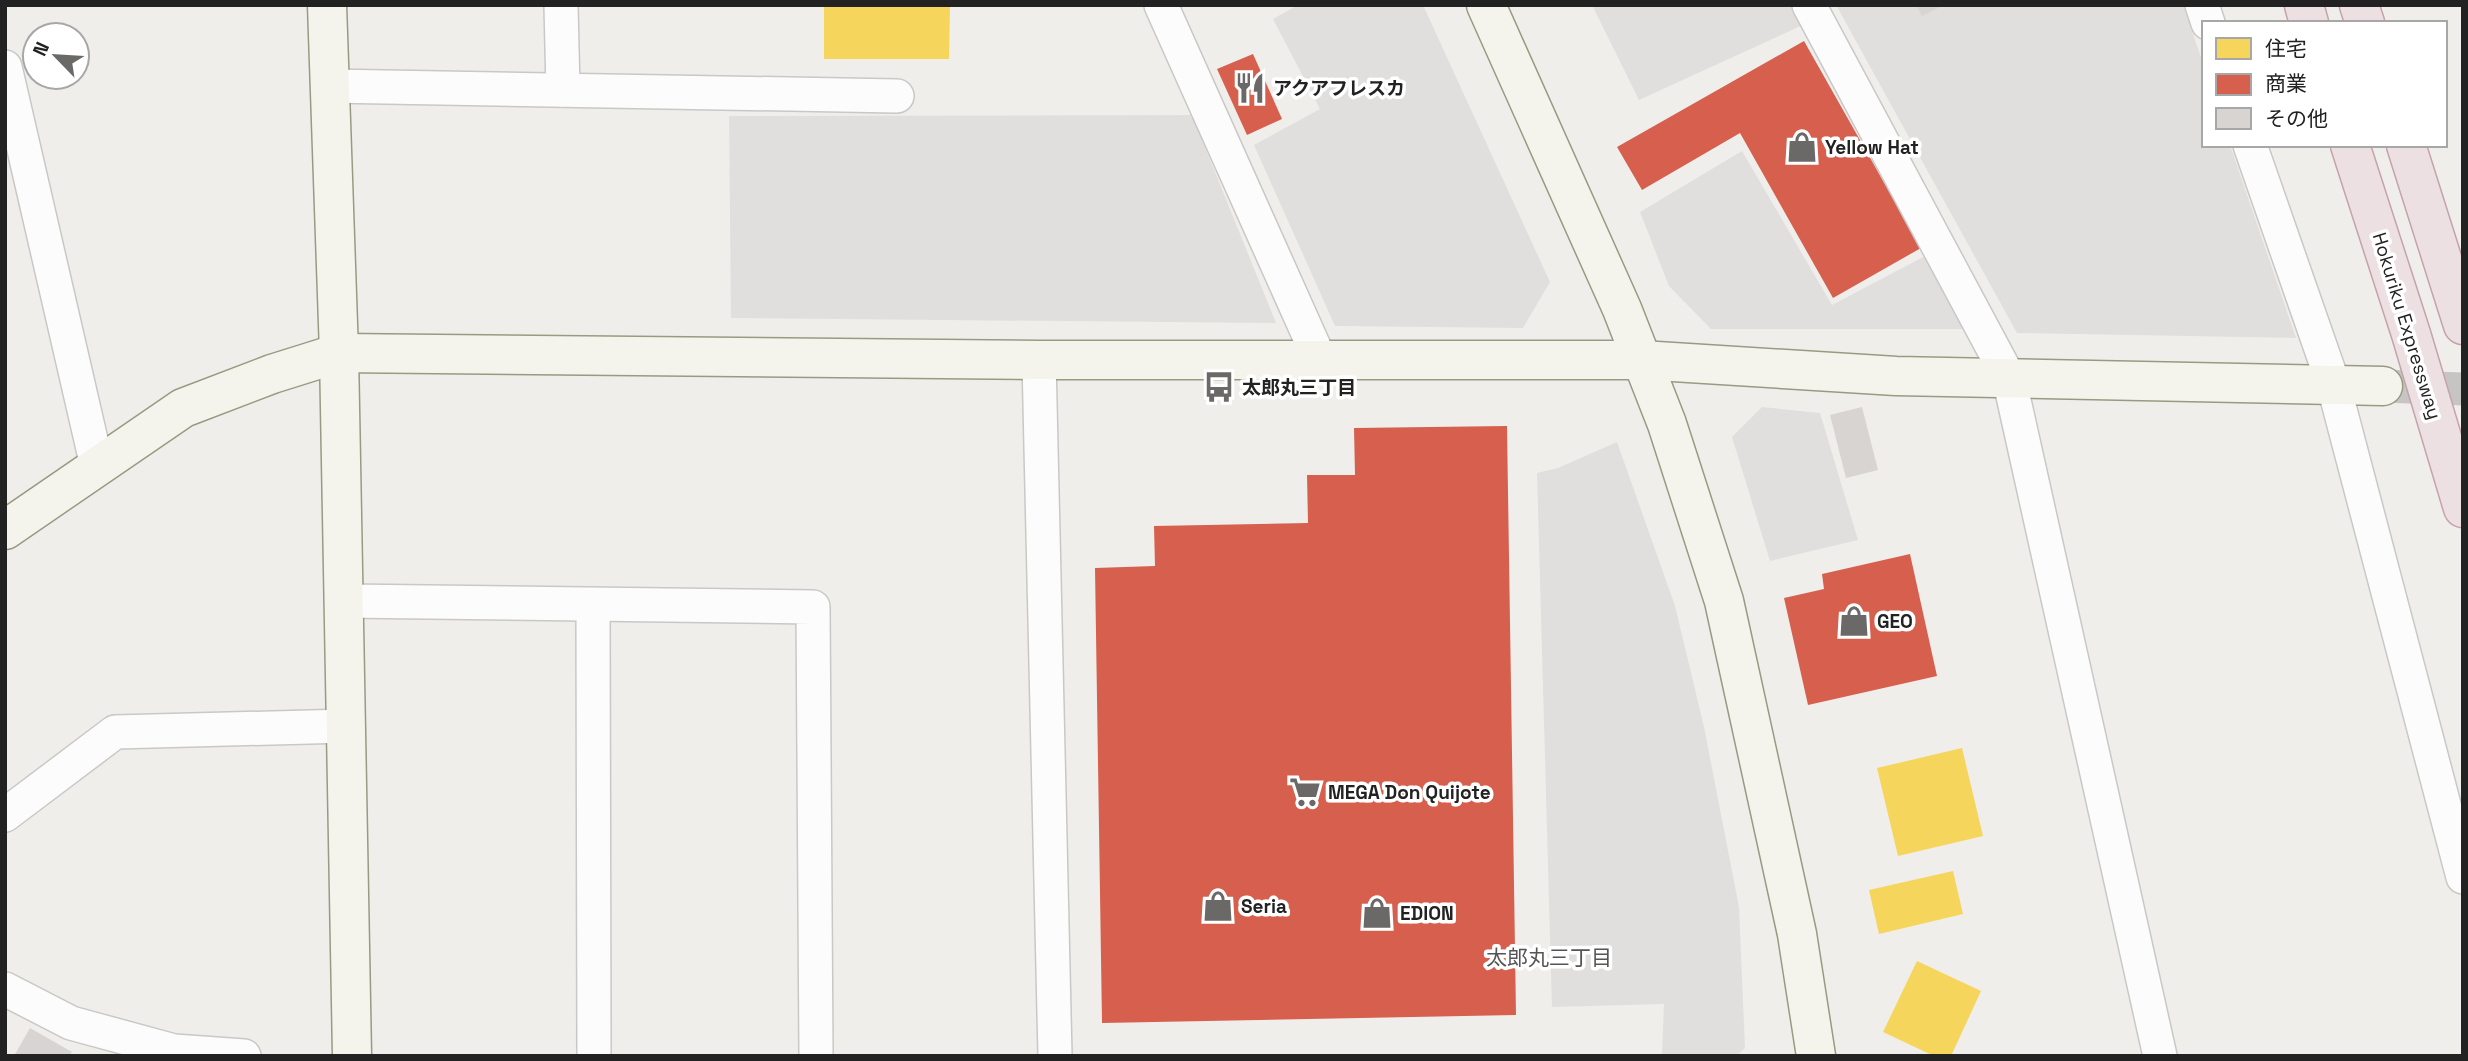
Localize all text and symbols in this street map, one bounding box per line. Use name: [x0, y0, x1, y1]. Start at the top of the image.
north arrow: [21, 21, 91, 91]
legend: [2202, 21, 2447, 147]
text: 住宅: [2265, 35, 2307, 62]
text: N: [27, 38, 55, 60]
text: 商業: [2265, 70, 2307, 97]
restaurant icon: アクアフレスカ: [1233, 71, 1267, 105]
place label: アクアフレスカ: [1273, 76, 1405, 101]
text: その他: [2265, 105, 2328, 132]
shop icon: Yellow Hat: [1785, 130, 1819, 164]
place label: Yellow Hat: [1825, 135, 1919, 160]
street label: Hokuriku Expressway: [2367, 230, 2447, 422]
bus stop icon: 太郎丸三丁目: [1202, 370, 1236, 404]
place label: 太郎丸三丁目: [1242, 375, 1356, 400]
shop icon: GEO: [1837, 604, 1871, 638]
place label: GEO: [1877, 609, 1913, 634]
supermarket icon: MEGA Don Quijote: [1288, 775, 1322, 809]
place label: MEGA Don Quijote: [1328, 780, 1491, 805]
shop icon: Seria: [1201, 889, 1235, 923]
place label: Seria: [1241, 894, 1287, 919]
shop icon: EDION: [1360, 896, 1394, 930]
place label: EDION: [1400, 901, 1454, 926]
district label: 太郎丸三丁目: [1486, 944, 1612, 971]

